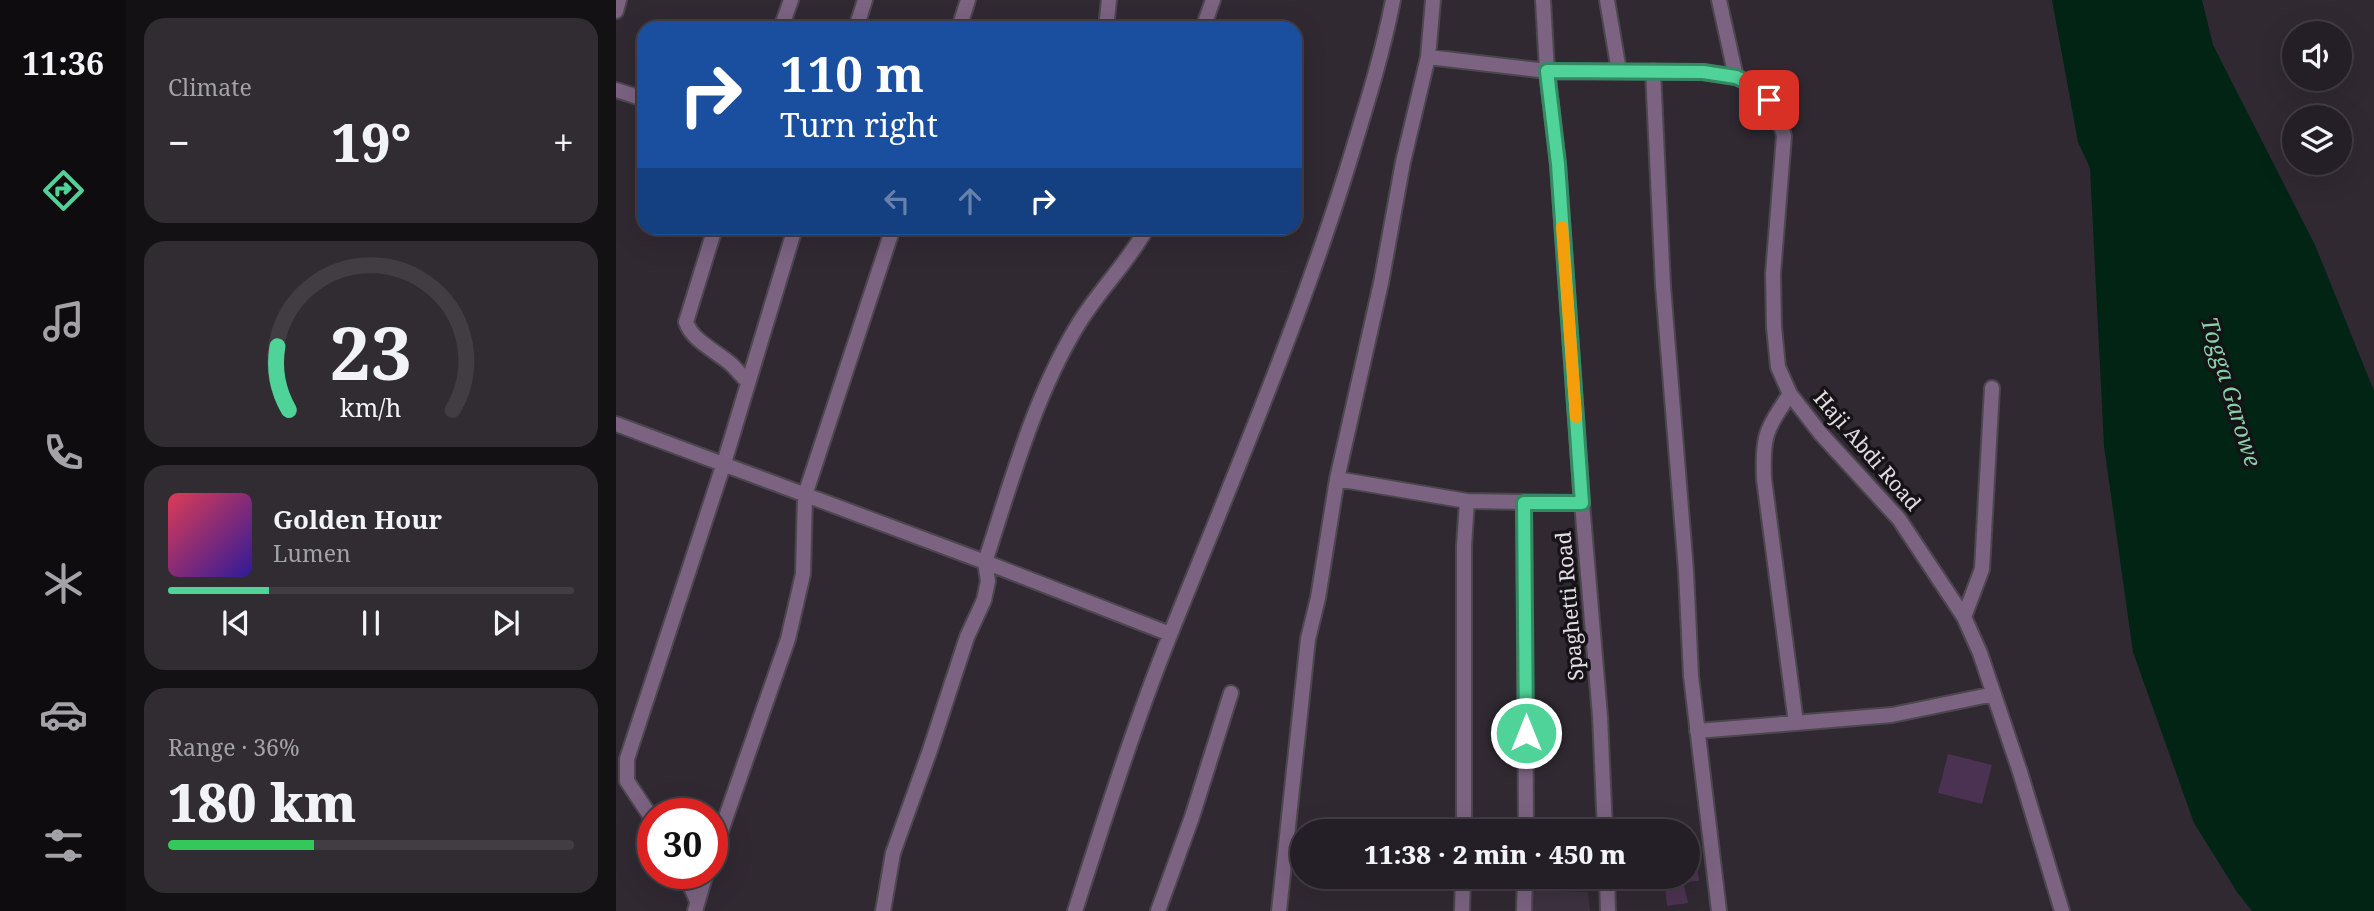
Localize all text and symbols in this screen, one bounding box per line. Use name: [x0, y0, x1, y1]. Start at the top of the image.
map controls: [2282, 21, 2352, 175]
button: sound: [2282, 21, 2352, 91]
text: 110 m: [780, 40, 924, 106]
text: 11:36: [22, 41, 104, 84]
icon: right: [665, 49, 756, 140]
pin: [1739, 70, 1799, 130]
text: Climate: [168, 71, 252, 103]
icon: arrive: [1750, 81, 1788, 119]
text: Turn right: [780, 103, 938, 146]
button: layers: [2282, 105, 2352, 175]
text: 19°: [331, 106, 411, 177]
text: −: [168, 116, 190, 168]
text: +: [553, 116, 574, 168]
icon: directions: [39, 166, 88, 215]
icon: left: [878, 182, 916, 220]
icon: ahead: [951, 182, 989, 220]
icon: right: [1024, 182, 1062, 220]
icon: music: [39, 297, 88, 346]
text: 23: [330, 302, 412, 401]
water label: Togga Garowe: [2194, 313, 2270, 470]
street label: Haji Abdi Road: [1808, 384, 1928, 516]
text: km/h: [340, 390, 402, 424]
icon: phone: [39, 428, 88, 477]
text: Golden Hour: [273, 501, 442, 537]
street label: Spaghetti Road: [1549, 530, 1589, 682]
text: Lumen: [273, 537, 351, 569]
icon: climate: [39, 559, 88, 608]
icon: previous: [217, 604, 255, 642]
icon: pause: [352, 604, 390, 642]
icon: next: [487, 604, 525, 642]
icon: car: [39, 690, 88, 739]
position arrow: [1489, 696, 1563, 770]
text: Range · 36%: [168, 731, 300, 763]
text: 180 km: [168, 766, 356, 837]
speed limit sign: 30: [637, 798, 728, 889]
icon: filters: [39, 821, 88, 870]
text: 11:38 · 2 min · 450 m: [1364, 836, 1626, 872]

